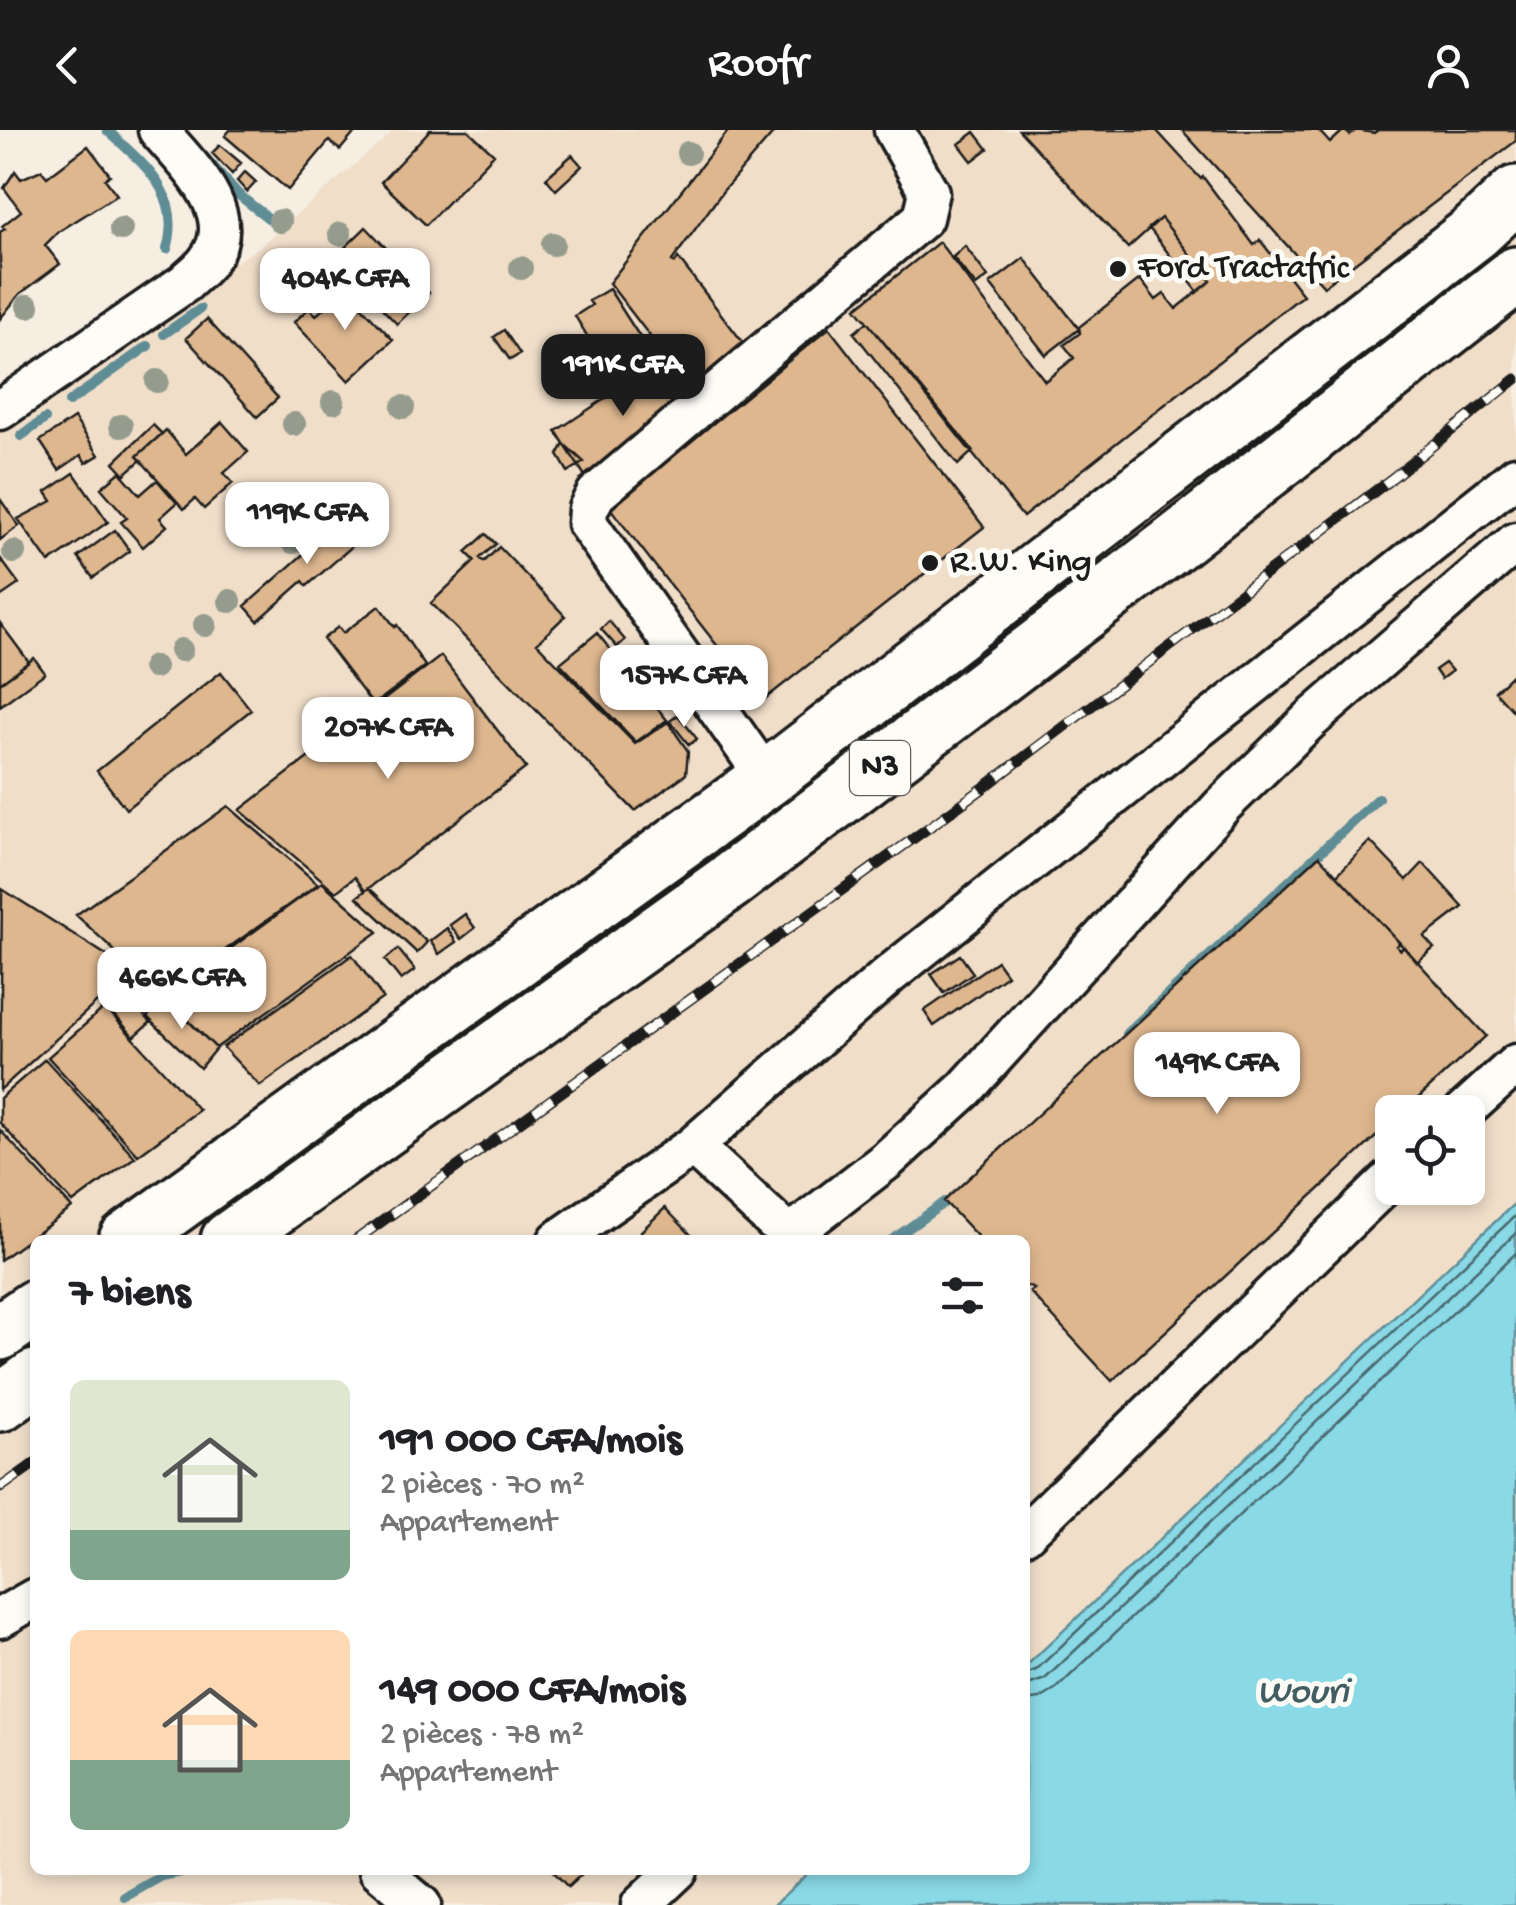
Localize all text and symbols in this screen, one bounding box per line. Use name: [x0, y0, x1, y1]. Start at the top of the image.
icon: back: [40, 38, 95, 93]
icon: person: [1421, 38, 1476, 93]
text: Roofr: [708, 39, 808, 92]
pin: 404K CFA: [242, 248, 448, 333]
place label: Ford Tractafric: [1137, 249, 1350, 290]
marker: Ford Tractafric: [1107, 258, 1129, 280]
text: 404K CFA: [282, 261, 408, 299]
pin: 191K CFA: [520, 334, 726, 419]
text: 191K CFA: [563, 347, 683, 385]
pin: 119K CFA: [204, 482, 410, 567]
text: 119K CFA: [247, 495, 367, 533]
place label: R.W. King: [950, 543, 1092, 584]
marker: R.W. King: [919, 552, 941, 574]
pin: 157K CFA: [581, 645, 787, 730]
text: 157K CFA: [622, 658, 746, 696]
pin: 207K CFA: [285, 697, 491, 782]
text: 207K CFA: [324, 710, 452, 748]
road number: N3: [850, 741, 910, 795]
pin: 466K CFA: [79, 947, 285, 1032]
text: 466K CFA: [119, 960, 245, 998]
pin: 149K CFA: [1114, 1032, 1320, 1117]
text: 149K CFA: [1156, 1045, 1278, 1083]
map controls: [1375, 1095, 1485, 1205]
button: locate: [1375, 1095, 1485, 1205]
icon: filters: [935, 1268, 990, 1323]
text: 7 biens: [70, 1271, 190, 1320]
text: 191 000 CFA/mois: [380, 1418, 682, 1467]
icon: home: [150, 1420, 270, 1540]
text: 2 pièces · 70 m²: [380, 1467, 585, 1505]
text: Appartement: [380, 1505, 557, 1543]
text: 149 000 CFA/mois: [380, 1668, 685, 1717]
icon: home: [150, 1670, 270, 1790]
water label: Wouri: [1257, 1672, 1353, 1716]
text: 2 pièces · 78 m²: [380, 1717, 584, 1755]
text: Appartement: [380, 1755, 557, 1793]

